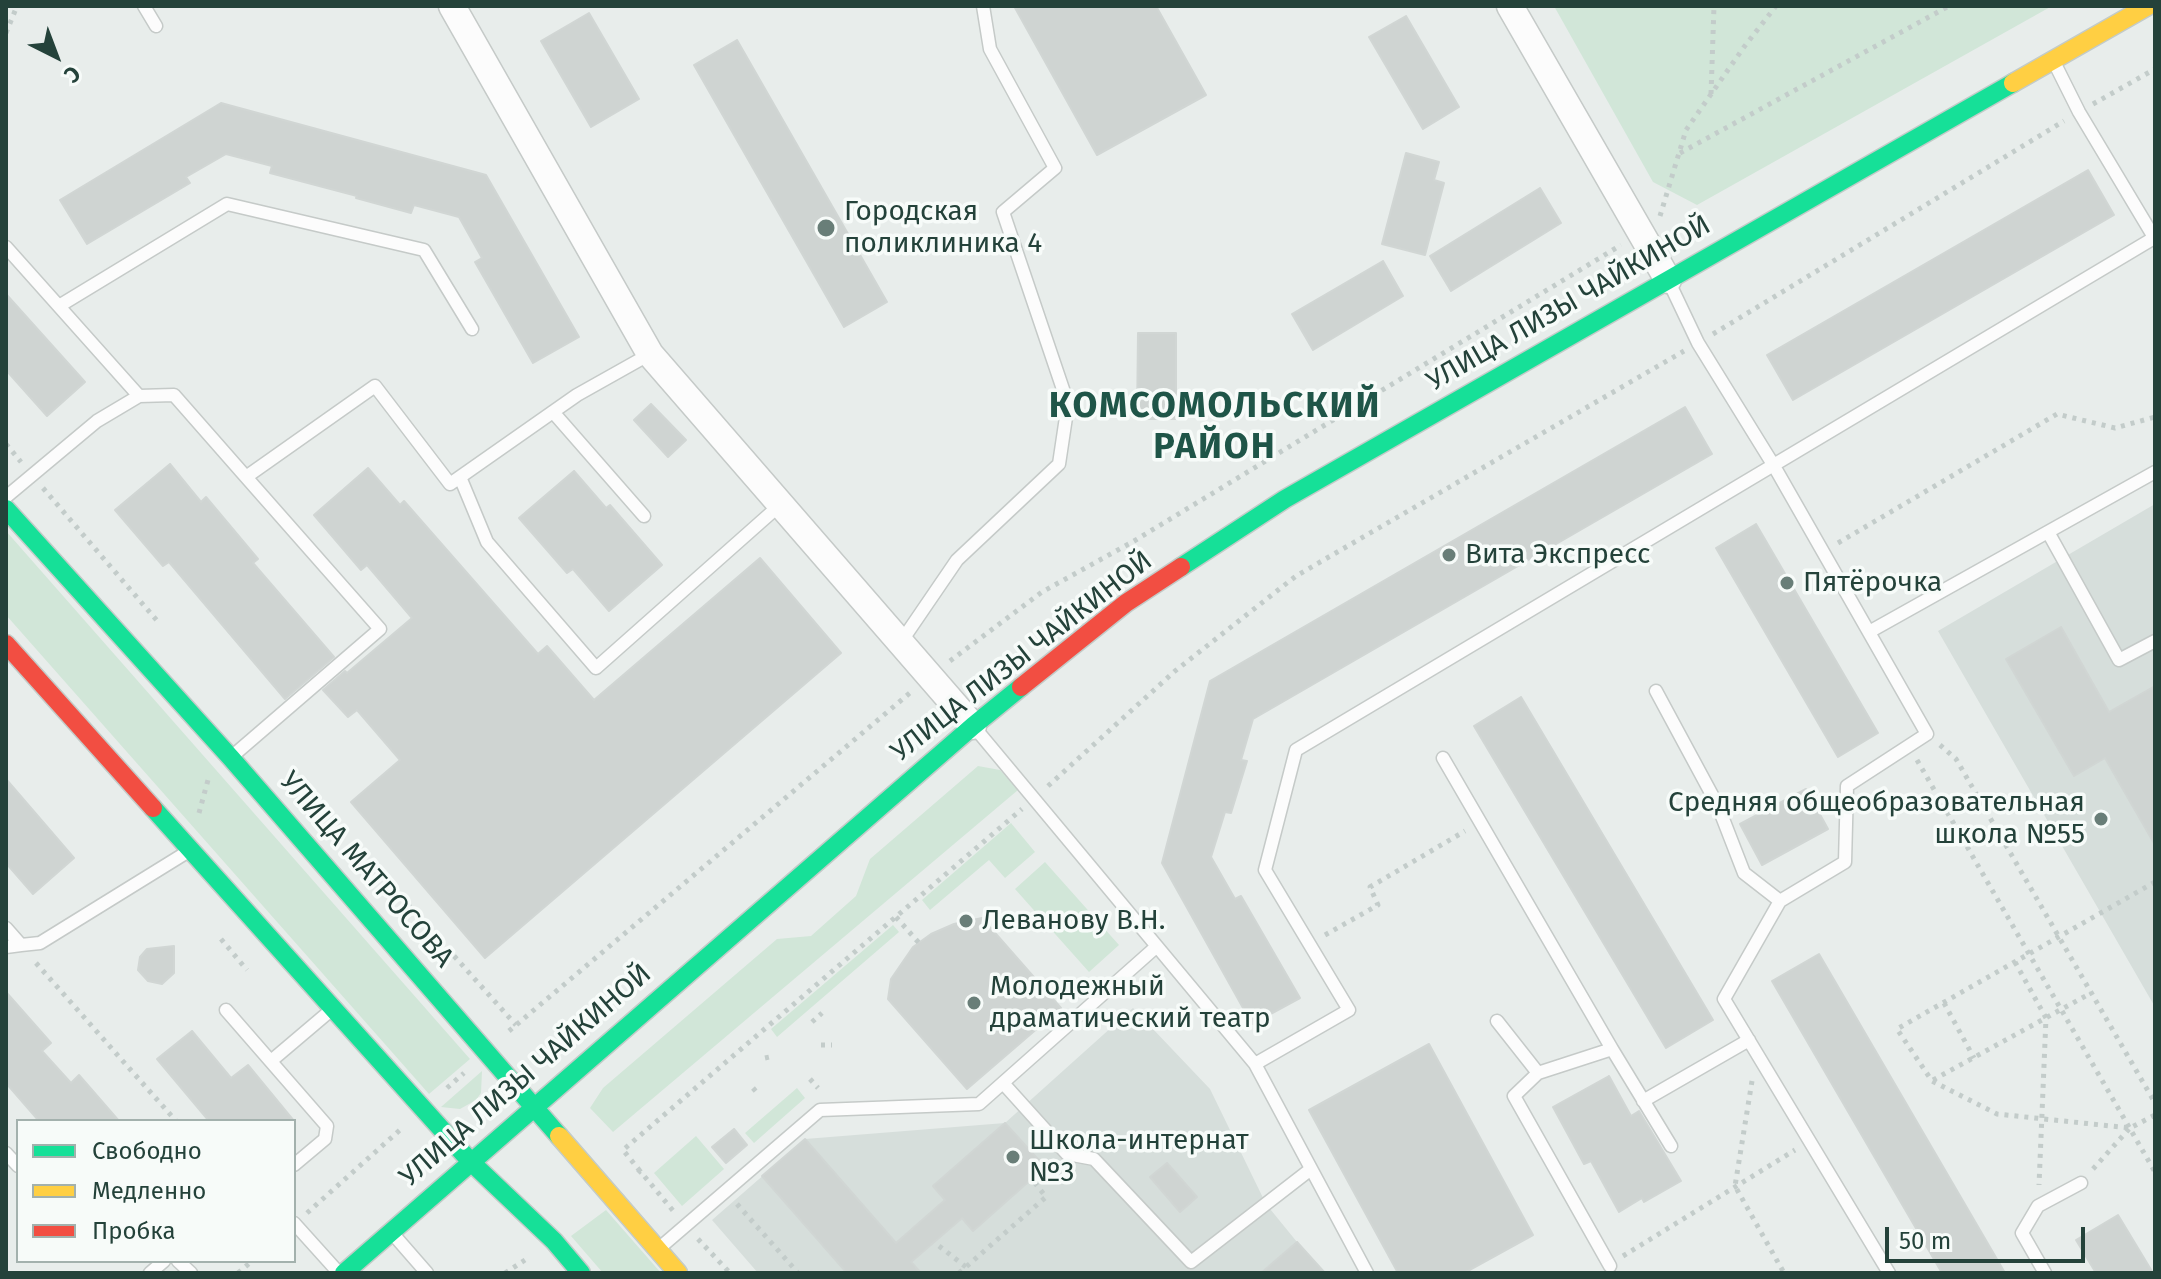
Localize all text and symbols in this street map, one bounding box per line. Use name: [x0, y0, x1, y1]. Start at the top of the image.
north arrow: [16, 16, 96, 96]
text: С: [59, 60, 86, 88]
place label: Городская поликлиника 4: [844, 195, 1042, 261]
street label: УЛИЦА ЛИЗЫ ЧАЙКИНОЙ: [1421, 209, 1717, 399]
marker: Городская поликлиника 4: [815, 217, 837, 239]
district label: КОМСОМОЛЬСКИЙ РАЙОН: [1049, 385, 1381, 470]
place label: Вита Экспресс: [1465, 538, 1650, 572]
street label: УЛИЦА ЛИЗЫ ЧАЙКИНОЙ: [885, 545, 1159, 769]
marker: Вита Экспресс: [1440, 546, 1458, 564]
place label: Пятёрочка: [1803, 566, 1942, 600]
marker: Пятёрочка: [1778, 574, 1796, 592]
street label: УЛИЦА МАТРОСОВА: [272, 765, 460, 975]
place label: Средняя общеобразовательная школа №55: [1668, 786, 2085, 852]
marker: Средняя общеобразовательная школа №55: [2092, 810, 2110, 828]
place label: Леванову В.Н.: [982, 904, 1166, 938]
marker: Леванову В.Н.: [957, 912, 975, 930]
street label: УЛИЦА ЛИЗЫ ЧАЙКИНОЙ: [393, 958, 659, 1194]
place label: Молодежный драматический театр: [990, 970, 1271, 1036]
marker: Молодежный драматический театр: [965, 994, 983, 1012]
legend: [16, 1119, 296, 1263]
place label: Школа-интернат №3: [1029, 1124, 1249, 1190]
text: Свободно: [92, 1137, 202, 1165]
marker: Школа-интернат №3: [1004, 1148, 1022, 1166]
text: Медленно: [92, 1177, 206, 1205]
scale bar: [1889, 1211, 2089, 1261]
text: Пробка: [92, 1217, 176, 1245]
text: 50 m: [1899, 1227, 1951, 1255]

